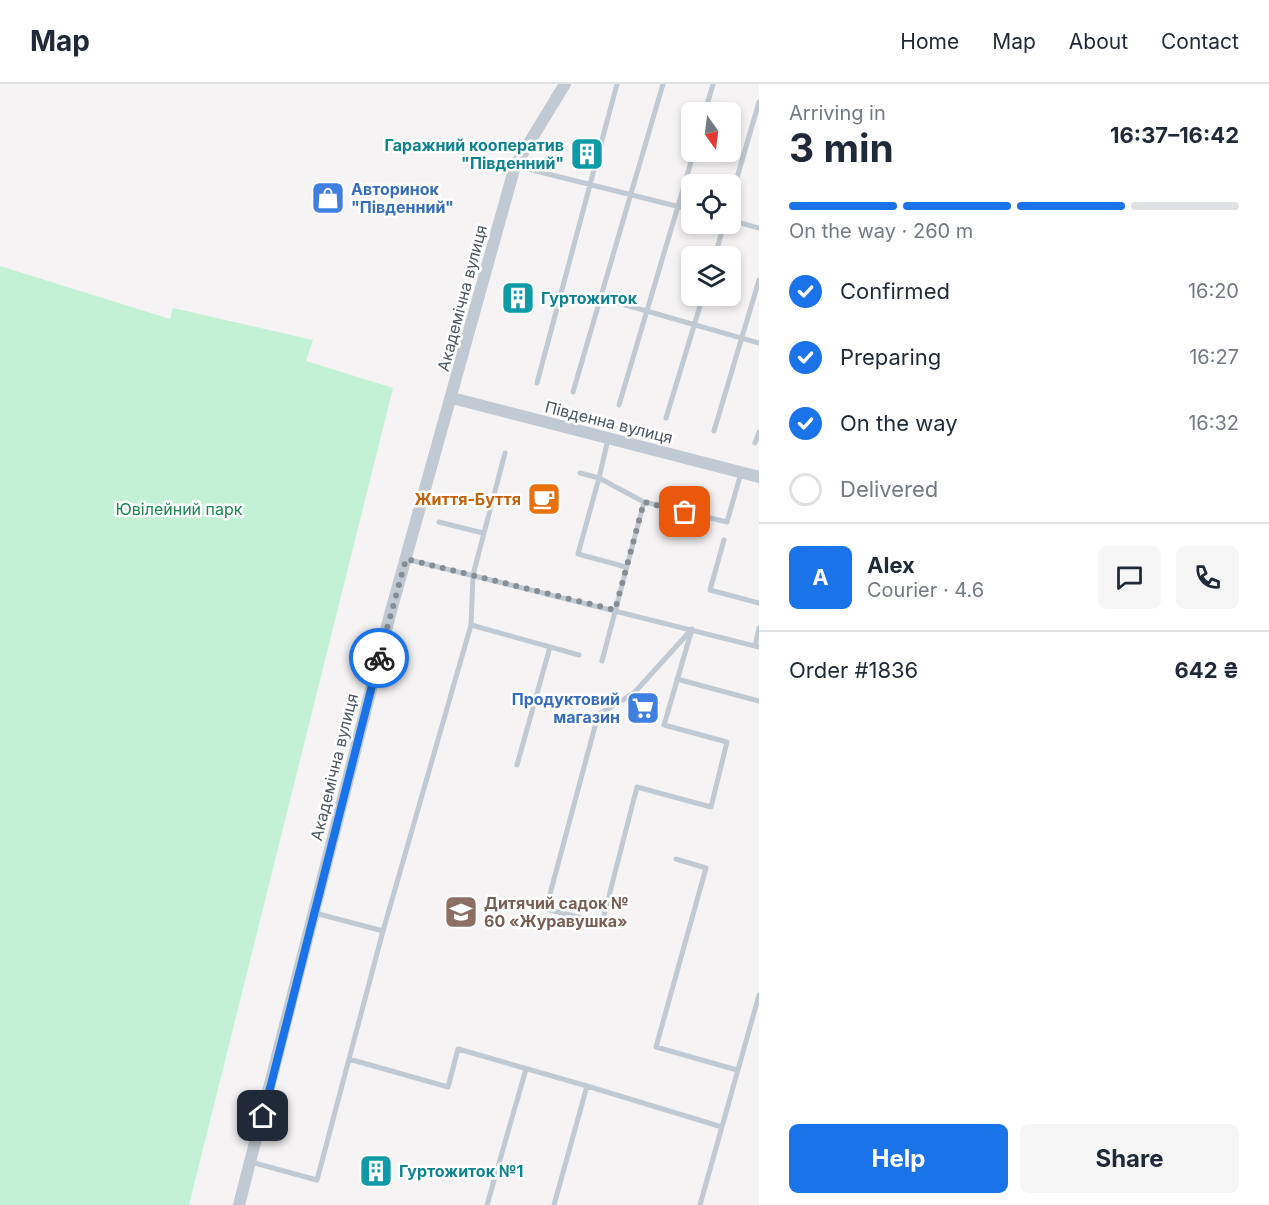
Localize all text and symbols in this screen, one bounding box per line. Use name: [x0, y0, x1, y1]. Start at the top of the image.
text: Map: [30, 24, 90, 58]
text: Home: [900, 29, 959, 54]
text: Map: [992, 29, 1036, 54]
text: About: [1069, 29, 1128, 54]
text: Contact: [1161, 29, 1239, 54]
text: Arriving in: [789, 101, 886, 125]
north arrow: [681, 102, 741, 162]
map controls: [681, 102, 741, 306]
text: 16:37–16:42: [1110, 122, 1239, 148]
text: 3 min: [789, 124, 894, 171]
place label: Гаражний кооператив "Південний": [385, 135, 564, 173]
building icon: Гаражний кооператив "Південний": [569, 136, 605, 172]
button: locate: [681, 174, 741, 234]
place label: Авторинок "Південний": [351, 179, 454, 217]
shop icon: Авторинок "Південний": [310, 180, 346, 216]
text: On the way · 260 m: [789, 219, 973, 243]
street label: Академічна вулиця: [433, 223, 491, 373]
button: layers: [681, 246, 741, 306]
icon: check: [789, 275, 822, 308]
text: Confirmed: [840, 278, 950, 304]
text: 16:20: [1188, 279, 1239, 303]
building icon: Гуртожиток: [500, 280, 536, 316]
place label: Гуртожиток: [541, 288, 638, 308]
icon: check: [789, 341, 822, 374]
text: Preparing: [840, 344, 941, 370]
text: 16:27: [1189, 345, 1239, 369]
street label: Південна вулиця: [543, 396, 675, 448]
icon: check: [789, 407, 822, 440]
text: On the way: [840, 410, 958, 436]
text: 16:32: [1188, 411, 1239, 435]
text: Delivered: [840, 476, 938, 502]
cafe icon: Життя-Буття: [526, 481, 562, 517]
pin: [659, 486, 710, 537]
place label: Життя-Буття: [414, 489, 521, 509]
icon: bag: [668, 495, 701, 528]
park label: Ювілейний парк: [116, 499, 243, 519]
button: chat: [1098, 546, 1161, 609]
button: phone: [1176, 546, 1239, 609]
text: Alex: [867, 552, 915, 578]
text: A: [812, 564, 829, 590]
text: Courier · 4.6: [867, 578, 984, 602]
courier: [349, 628, 409, 688]
icon: bike: [363, 642, 396, 675]
text: Order #1836: [789, 657, 918, 683]
text: 642 ₴: [1175, 657, 1239, 683]
place label: Продуктовий магазин: [512, 689, 620, 727]
supermarket icon: Продуктовий магазин: [625, 690, 661, 726]
street label: Академічна вулиця: [306, 691, 362, 843]
place label: Дитячий садок № 60 «Журавушка»: [484, 893, 629, 931]
school or university icon: Дитячий садок № 60 «Журавушка»: [443, 894, 479, 930]
pin: [237, 1090, 288, 1141]
icon: home: [246, 1099, 279, 1132]
button: Help: [789, 1124, 1008, 1193]
button: Share: [1020, 1124, 1239, 1193]
building icon: Гуртожиток №1: [358, 1153, 394, 1189]
place label: Гуртожиток №1: [399, 1161, 523, 1181]

